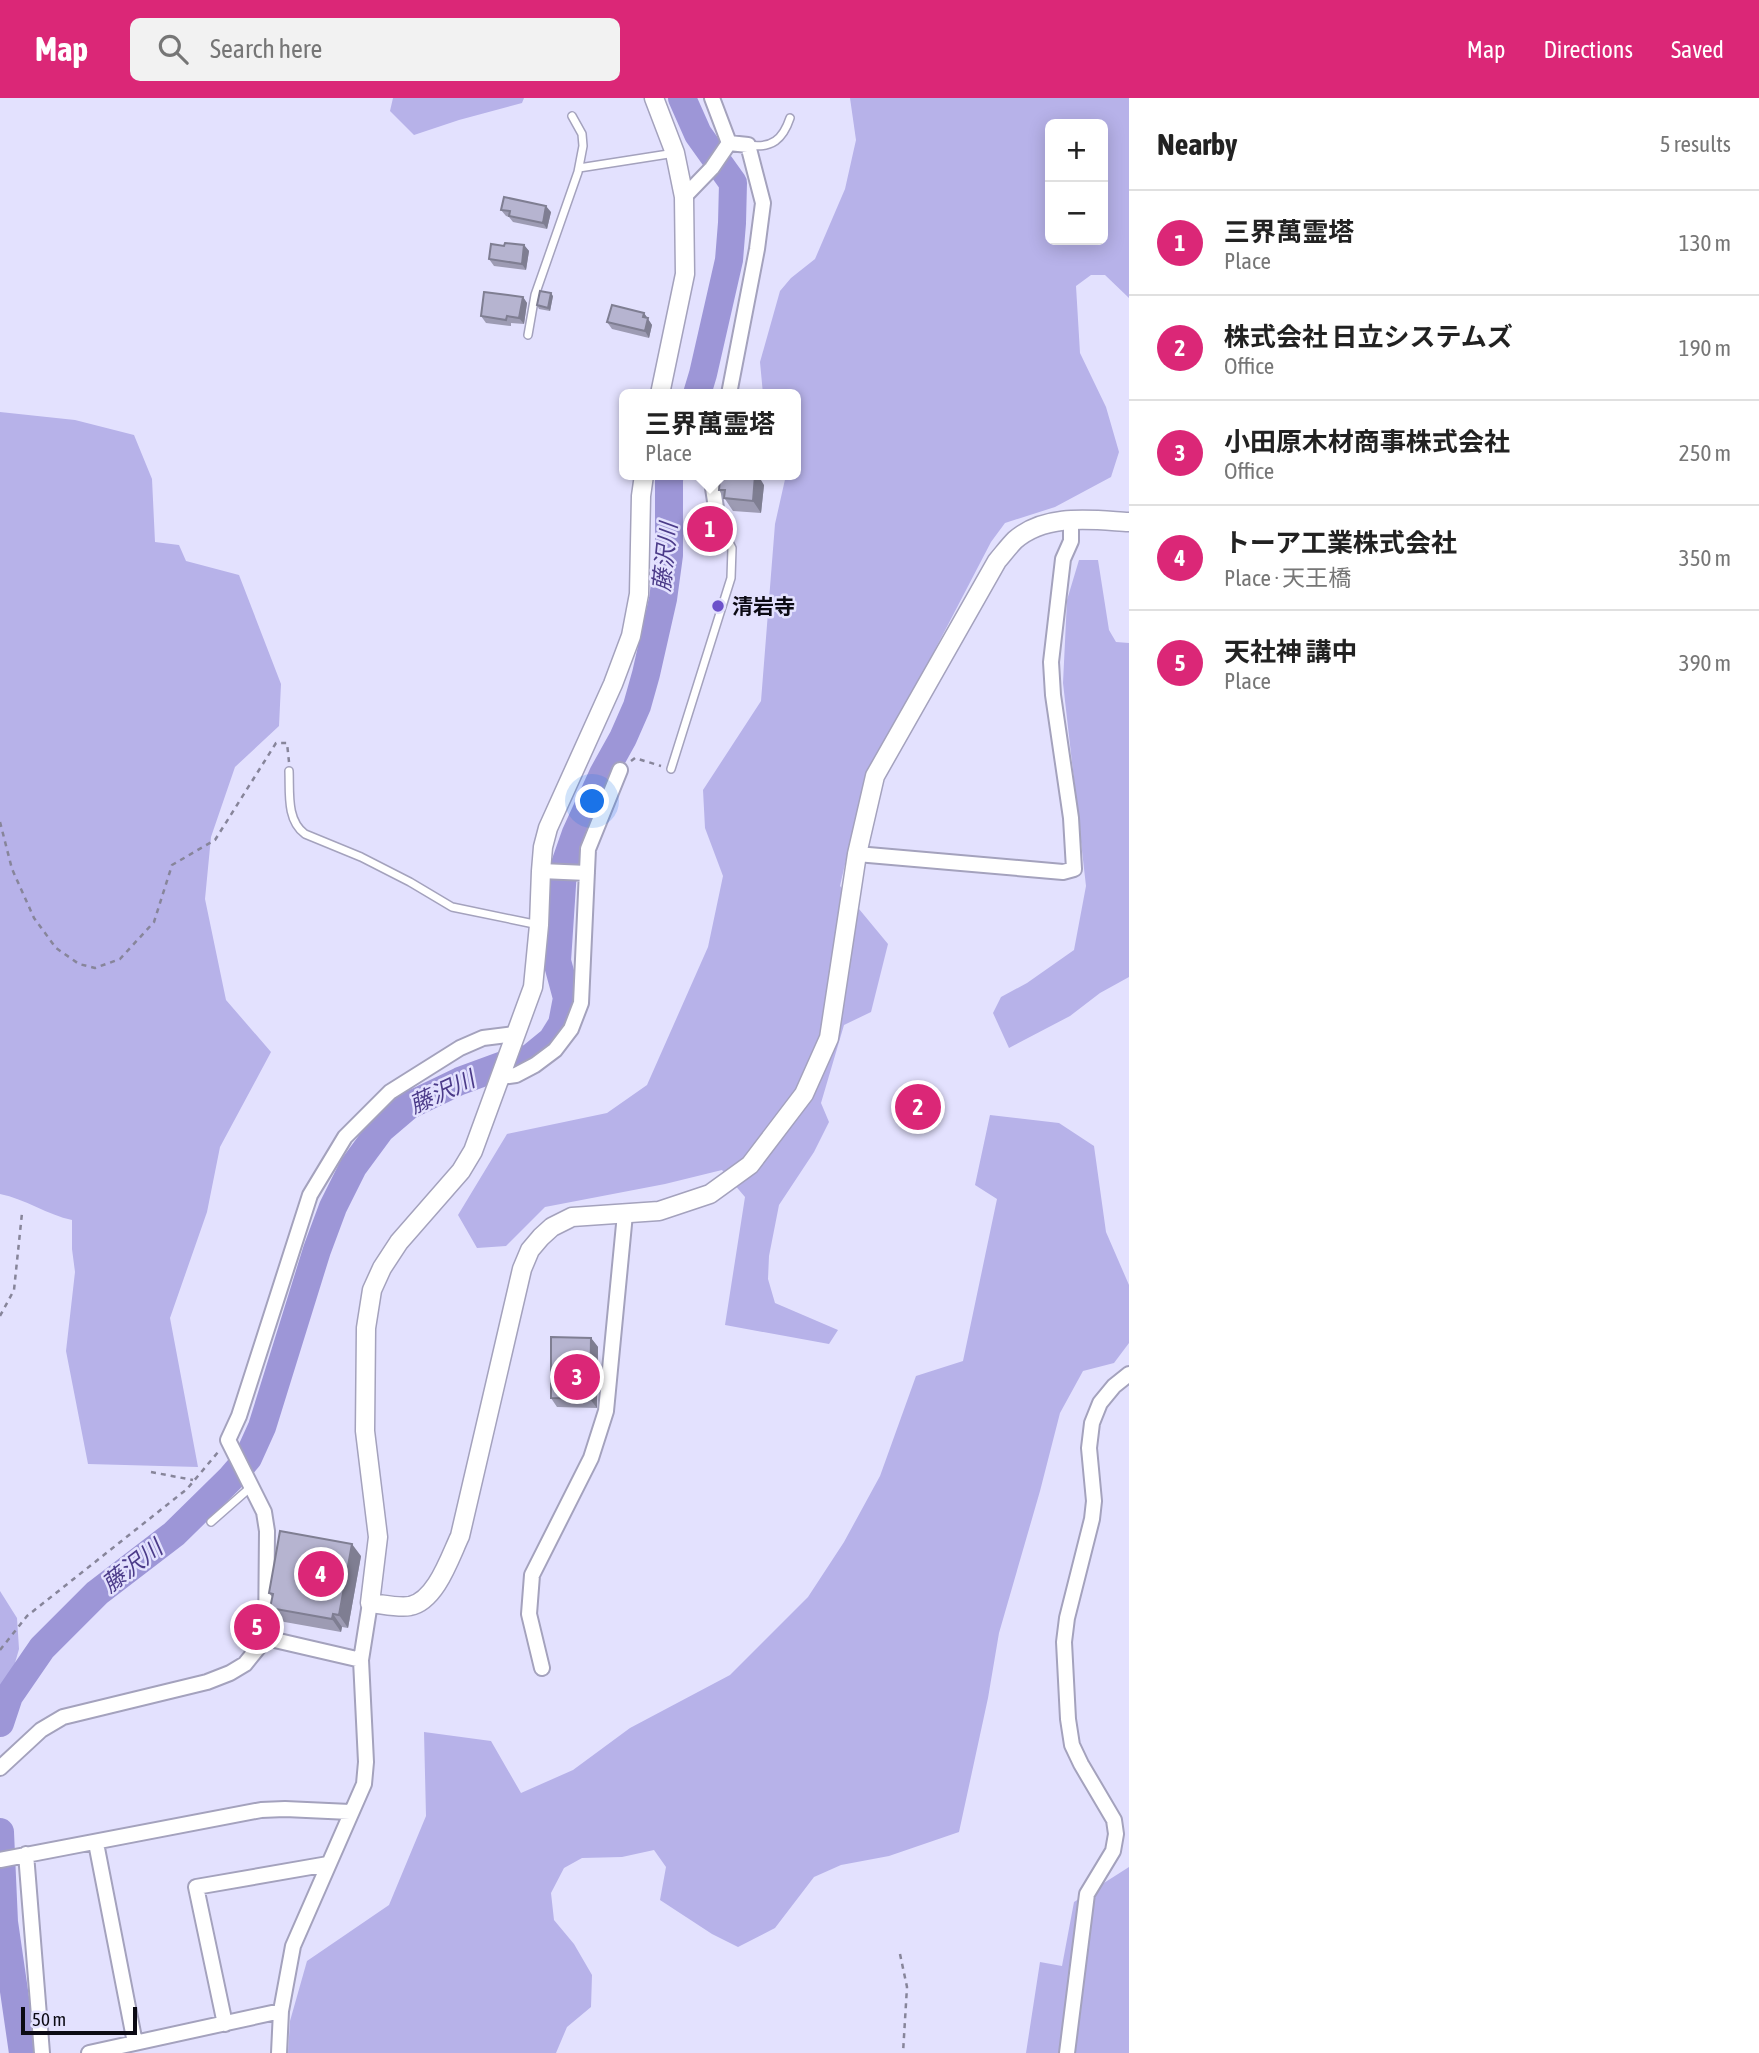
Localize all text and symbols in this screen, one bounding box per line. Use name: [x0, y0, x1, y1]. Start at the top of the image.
search box: [130, 18, 620, 81]
text: Map: [35, 30, 88, 68]
icon: search: [154, 30, 192, 68]
text: Search here: [210, 34, 322, 64]
text: Map: [1467, 36, 1505, 63]
text: Directions: [1543, 36, 1633, 63]
text: Saved: [1671, 36, 1724, 63]
map controls: [1045, 119, 1108, 245]
button: +: [1045, 119, 1108, 182]
text: Nearby: [1157, 127, 1237, 161]
text: 5 results: [1660, 131, 1731, 157]
button: −: [1045, 182, 1108, 245]
text: 三界萬霊塔: [1224, 217, 1354, 247]
text: 1: [1175, 230, 1185, 256]
text: 130 m: [1679, 230, 1731, 256]
text: Place: [1224, 248, 1271, 274]
text: 株式会社 日立システムズ: [1224, 322, 1513, 352]
text: 2: [1175, 335, 1185, 361]
text: 190 m: [1679, 335, 1731, 361]
text: Office: [1224, 353, 1274, 379]
popup: [619, 389, 801, 480]
text: 三界萬霊塔: [645, 409, 775, 439]
text: 小田原木材商事株式会社: [1224, 427, 1510, 457]
text: Place: [645, 440, 692, 466]
text: 3: [1175, 440, 1185, 466]
text: 250 m: [1679, 440, 1731, 466]
text: Office: [1224, 458, 1274, 484]
pin: 1: [687, 503, 733, 555]
water label: 藤沢川: [648, 518, 682, 593]
text: トーア工業株式会社: [1224, 528, 1457, 558]
text: 4: [1175, 545, 1185, 571]
text: 350 m: [1679, 545, 1731, 571]
text: Place · 天王橋: [1224, 565, 1351, 591]
place label: 清岩寺: [732, 594, 795, 618]
marker: 清岩寺: [710, 598, 726, 614]
text: 天社神 講中: [1224, 637, 1358, 667]
text: 5: [1175, 650, 1185, 676]
text: 390 m: [1679, 650, 1731, 676]
text: Place: [1224, 668, 1271, 694]
your location: [575, 784, 609, 818]
water label: 藤沢川: [405, 1064, 481, 1118]
pin: 2: [895, 1081, 941, 1133]
pin: 3: [554, 1351, 600, 1403]
water label: 藤沢川: [97, 1533, 170, 1597]
pin: 4: [298, 1548, 344, 1600]
pin: 5: [234, 1601, 280, 1653]
scale bar: [21, 2004, 136, 2036]
text: 50 m: [32, 2008, 66, 2030]

